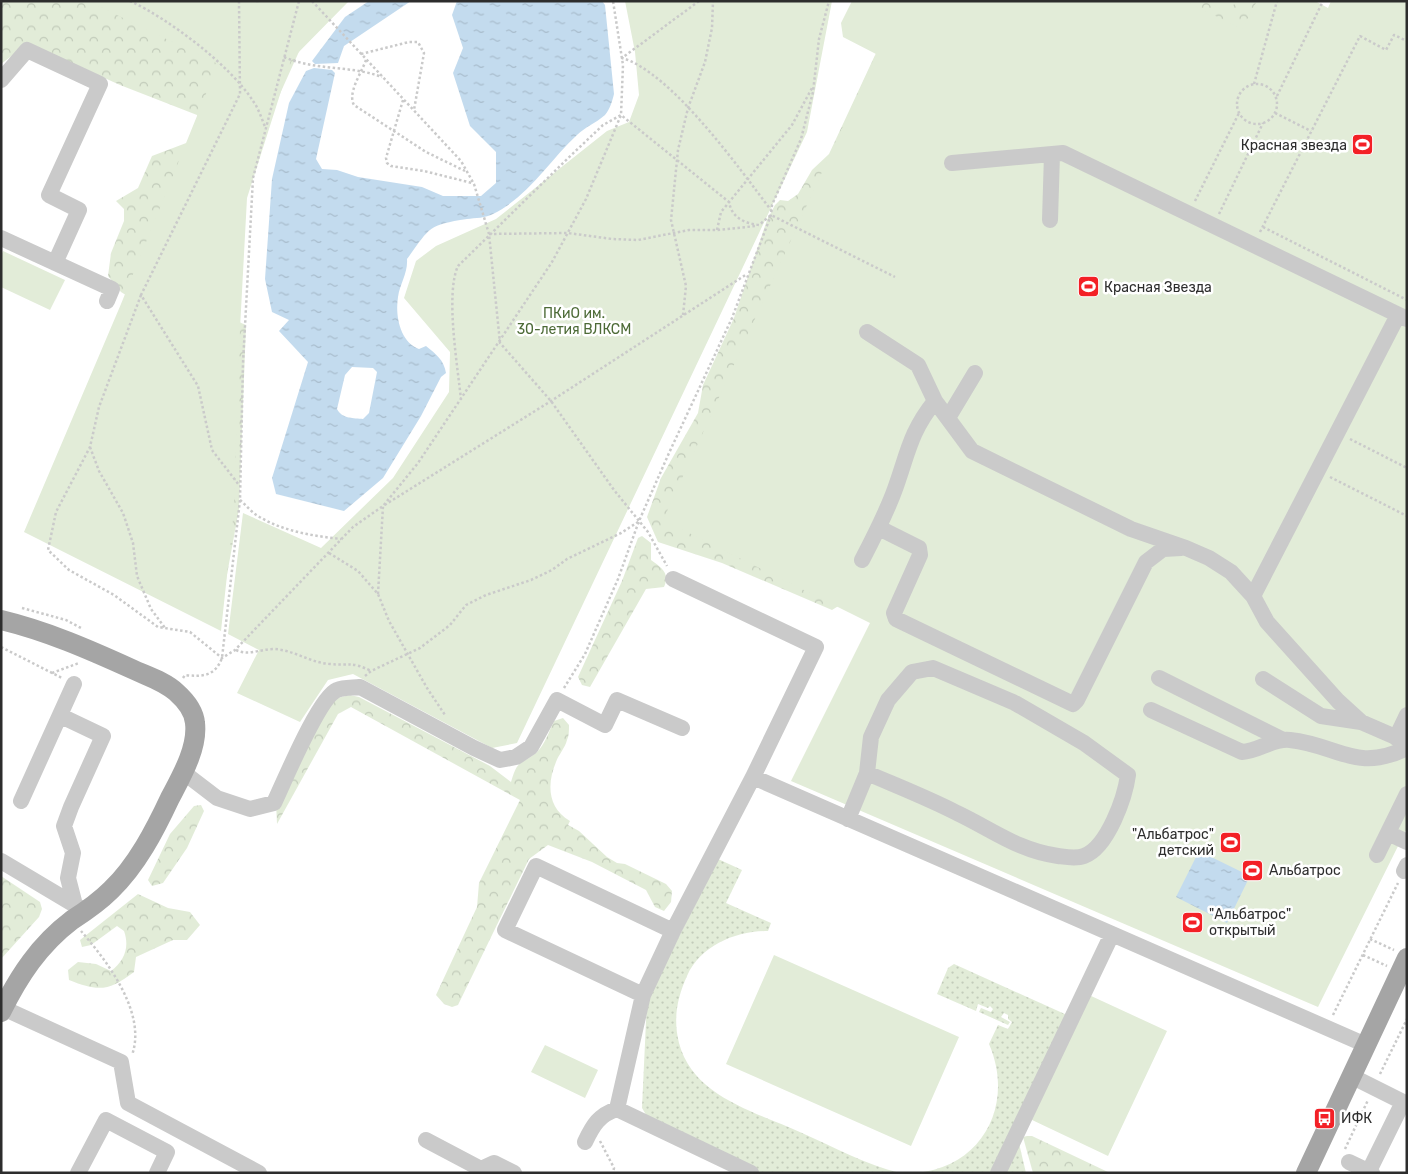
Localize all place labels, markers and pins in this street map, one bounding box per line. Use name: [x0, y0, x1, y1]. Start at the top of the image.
sports icon: Красная звезда: [1351, 133, 1375, 157]
place label: Красная звезда: [1241, 137, 1347, 154]
sports icon: Красная Звезда: [1076, 275, 1100, 299]
place label: Красная Звезда: [1104, 279, 1212, 296]
place label: "Альбатрос" детский: [1132, 826, 1214, 859]
sports icon: "Альбатрос" детский: [1218, 830, 1242, 854]
sports icon: Альбатрос: [1241, 858, 1265, 882]
place label: Альбатрос: [1269, 862, 1341, 879]
place label: "Альбатрос" открытый: [1209, 906, 1291, 939]
sports icon: "Альбатрос" открытый: [1181, 910, 1205, 934]
bus stop icon: ИФК: [1313, 1106, 1337, 1130]
place label: ИФК: [1341, 1110, 1372, 1127]

